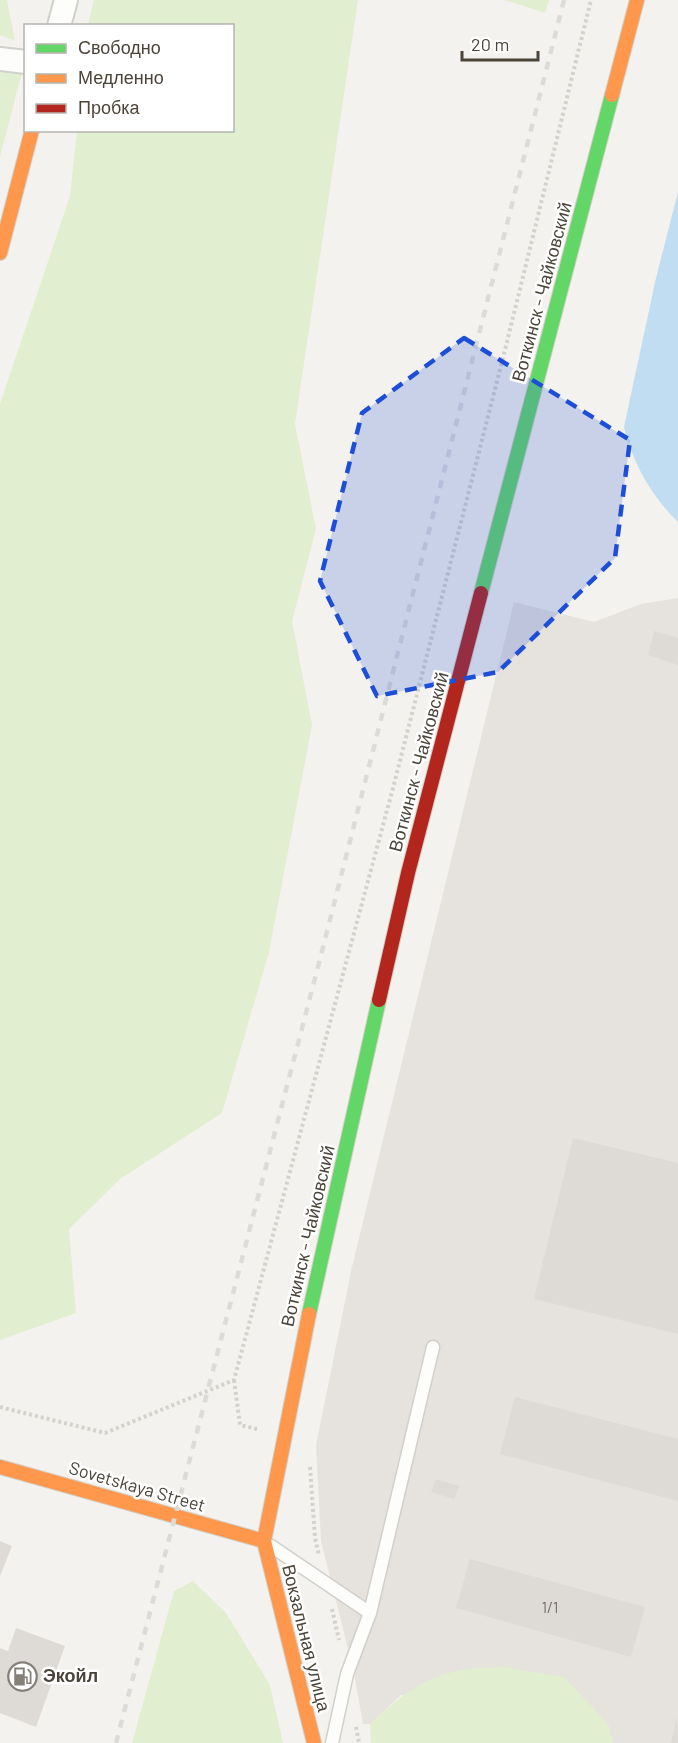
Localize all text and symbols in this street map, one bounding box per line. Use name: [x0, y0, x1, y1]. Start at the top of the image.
legend: [24, 24, 234, 132]
scale bar: [462, 24, 538, 62]
text: 20 m: [471, 33, 509, 55]
text: Свободно: [78, 36, 161, 58]
text: Медленно: [78, 66, 164, 88]
text: Пробка: [78, 96, 141, 118]
street label: Воткинск - Чайковский: [506, 199, 576, 384]
street label: Воткинск - Чайковский: [383, 669, 453, 854]
street label: Воткинск - Чайковский: [275, 1143, 339, 1329]
street label: Sovetskaya Street: [67, 1456, 208, 1516]
street label: Вокзальная улица: [278, 1562, 336, 1715]
house number: 1/1: [542, 1598, 558, 1616]
fuel station icon: Экойл: [6, 1660, 38, 1692]
place label: Экойл: [43, 1664, 98, 1686]

